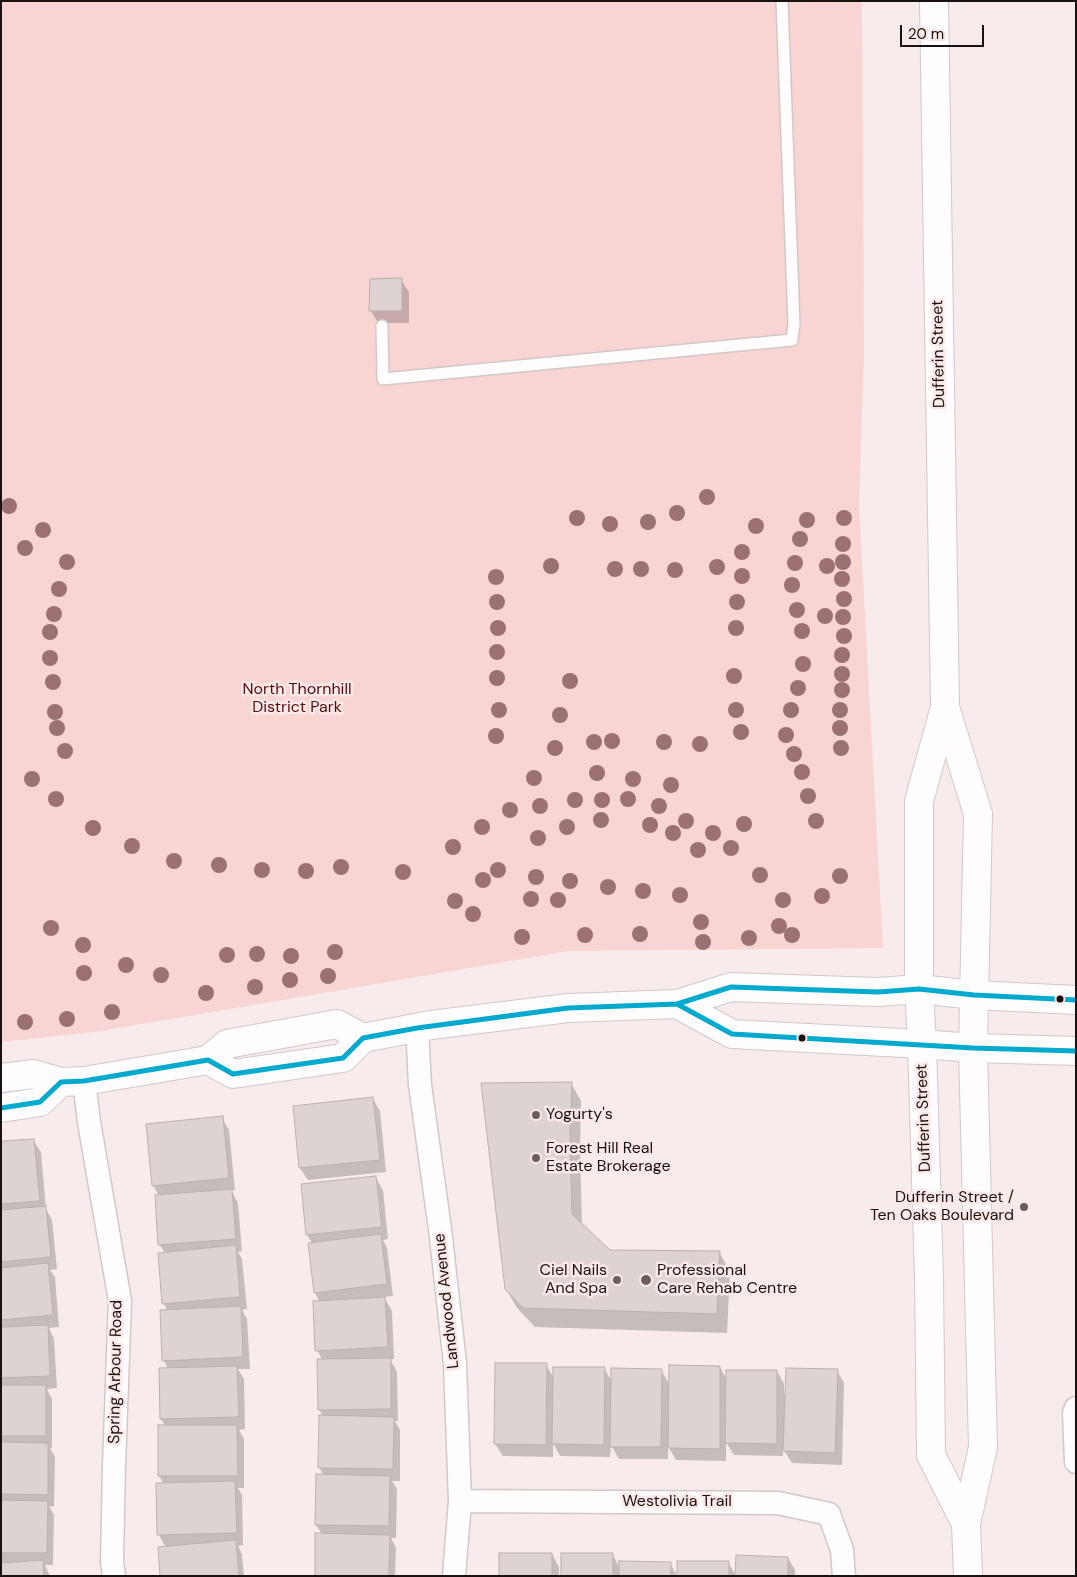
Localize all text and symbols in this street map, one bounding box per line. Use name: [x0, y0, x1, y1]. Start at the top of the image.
scale bar: [902, 15, 986, 47]
text: 20 m: [908, 24, 944, 44]
street label: Dufferin Street: [928, 300, 950, 408]
park label: North Thornhill District Park: [242, 680, 352, 718]
unlabelled marker: [1055, 994, 1065, 1004]
unlabelled marker: [797, 1033, 807, 1043]
street label: Dufferin Street: [913, 1064, 935, 1172]
place label: Yogurty's: [546, 1105, 613, 1125]
marker: Yogurty's: [530, 1109, 542, 1121]
place label: Forest Hill Real Estate Brokerage: [546, 1139, 671, 1177]
marker: Forest Hill Real Estate Brokerage: [530, 1152, 542, 1164]
place label: Dufferin Street / Ten Oaks Boulevard: [870, 1188, 1014, 1226]
marker: Dufferin Street / Ten Oaks Boulevard: [1018, 1201, 1030, 1213]
street label: Landwood Avenue: [430, 1232, 464, 1370]
place label: Ciel Nails And Spa: [540, 1261, 607, 1299]
place label: Professional Care Rehab Centre: [657, 1261, 797, 1299]
marker: Professional Care Rehab Centre: [639, 1273, 653, 1287]
marker: Ciel Nails And Spa: [611, 1274, 623, 1286]
street label: Spring Arbour Road: [105, 1300, 127, 1444]
street label: Westolivia Trail: [622, 1492, 732, 1512]

